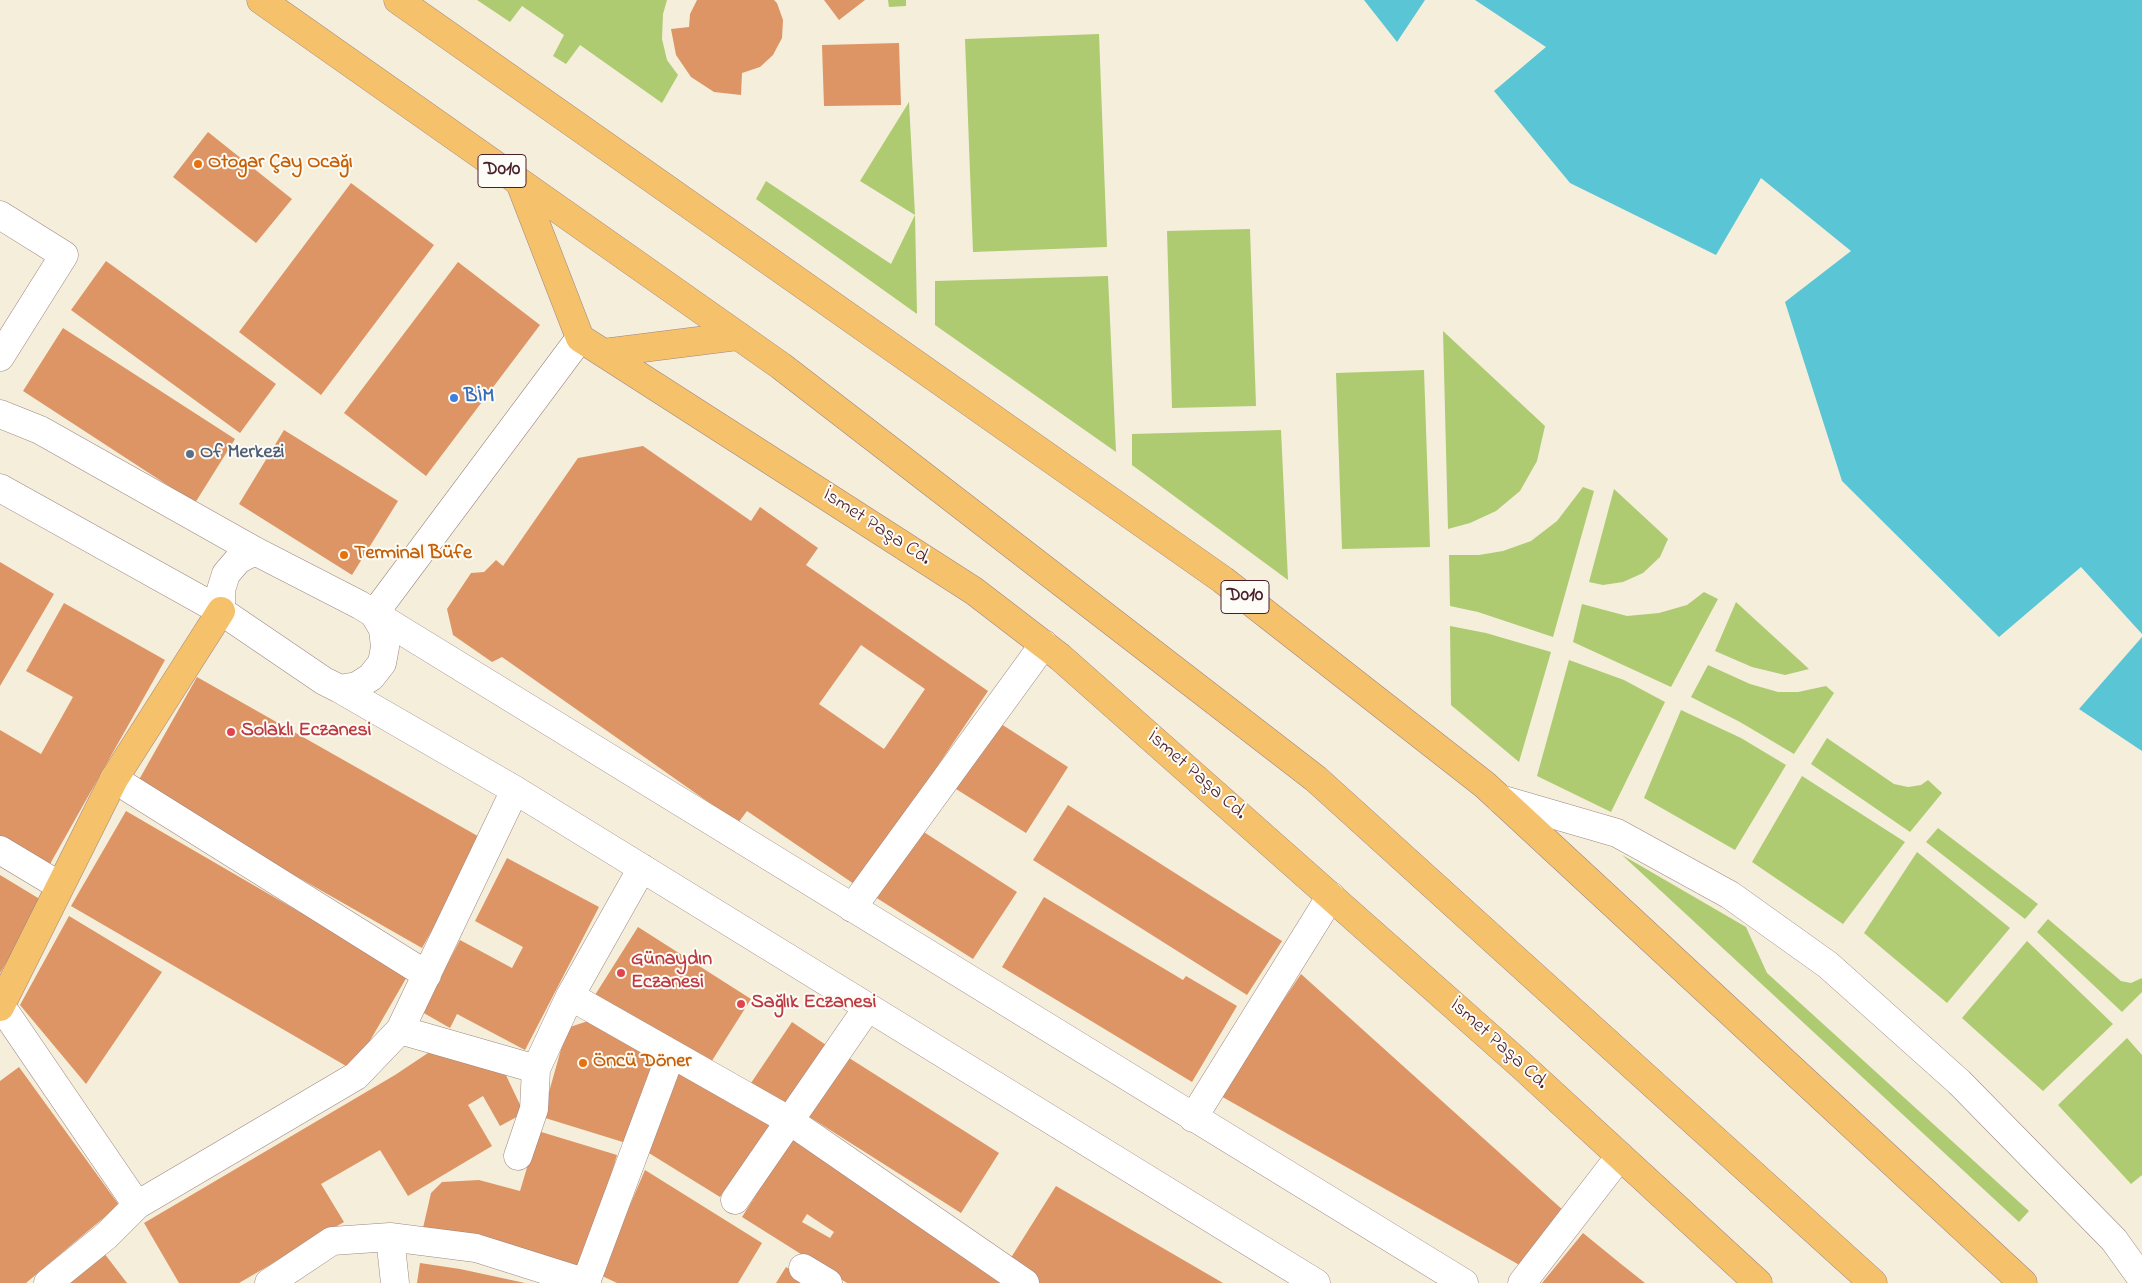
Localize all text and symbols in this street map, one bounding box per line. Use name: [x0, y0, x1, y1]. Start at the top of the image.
place label: Otogar Çay Ocağı: [208, 152, 353, 176]
road number: D010: [478, 154, 526, 188]
marker: Otogar Çay Ocağı: [192, 158, 204, 170]
place label: BİM: [464, 386, 494, 410]
marker: BİM: [448, 392, 460, 404]
place label: Of Merkezi: [200, 442, 284, 466]
marker: Of Merkezi: [184, 448, 196, 460]
street label: İsmet Paşa Cd.: [817, 484, 935, 572]
place label: Terminal Büfe: [354, 543, 472, 567]
marker: Terminal Büfe: [338, 549, 350, 561]
road number: D010: [1221, 580, 1269, 614]
place label: Solaklı Eczanesi: [241, 720, 371, 744]
marker: Solaklı Eczanesi: [225, 726, 237, 738]
street label: İsmet Paşa Cd.: [1141, 726, 1251, 826]
place label: Günaydın Eczanesi: [631, 949, 712, 996]
marker: Günaydın Eczanesi: [615, 967, 627, 979]
place label: Sağlık Eczanesi: [751, 992, 876, 1016]
street label: İsmet Paşa Cd.: [1444, 994, 1552, 1096]
marker: Sağlık Eczanesi: [735, 998, 747, 1010]
place label: Öncü Döner: [593, 1051, 691, 1075]
marker: Öncü Döner: [577, 1057, 589, 1069]

